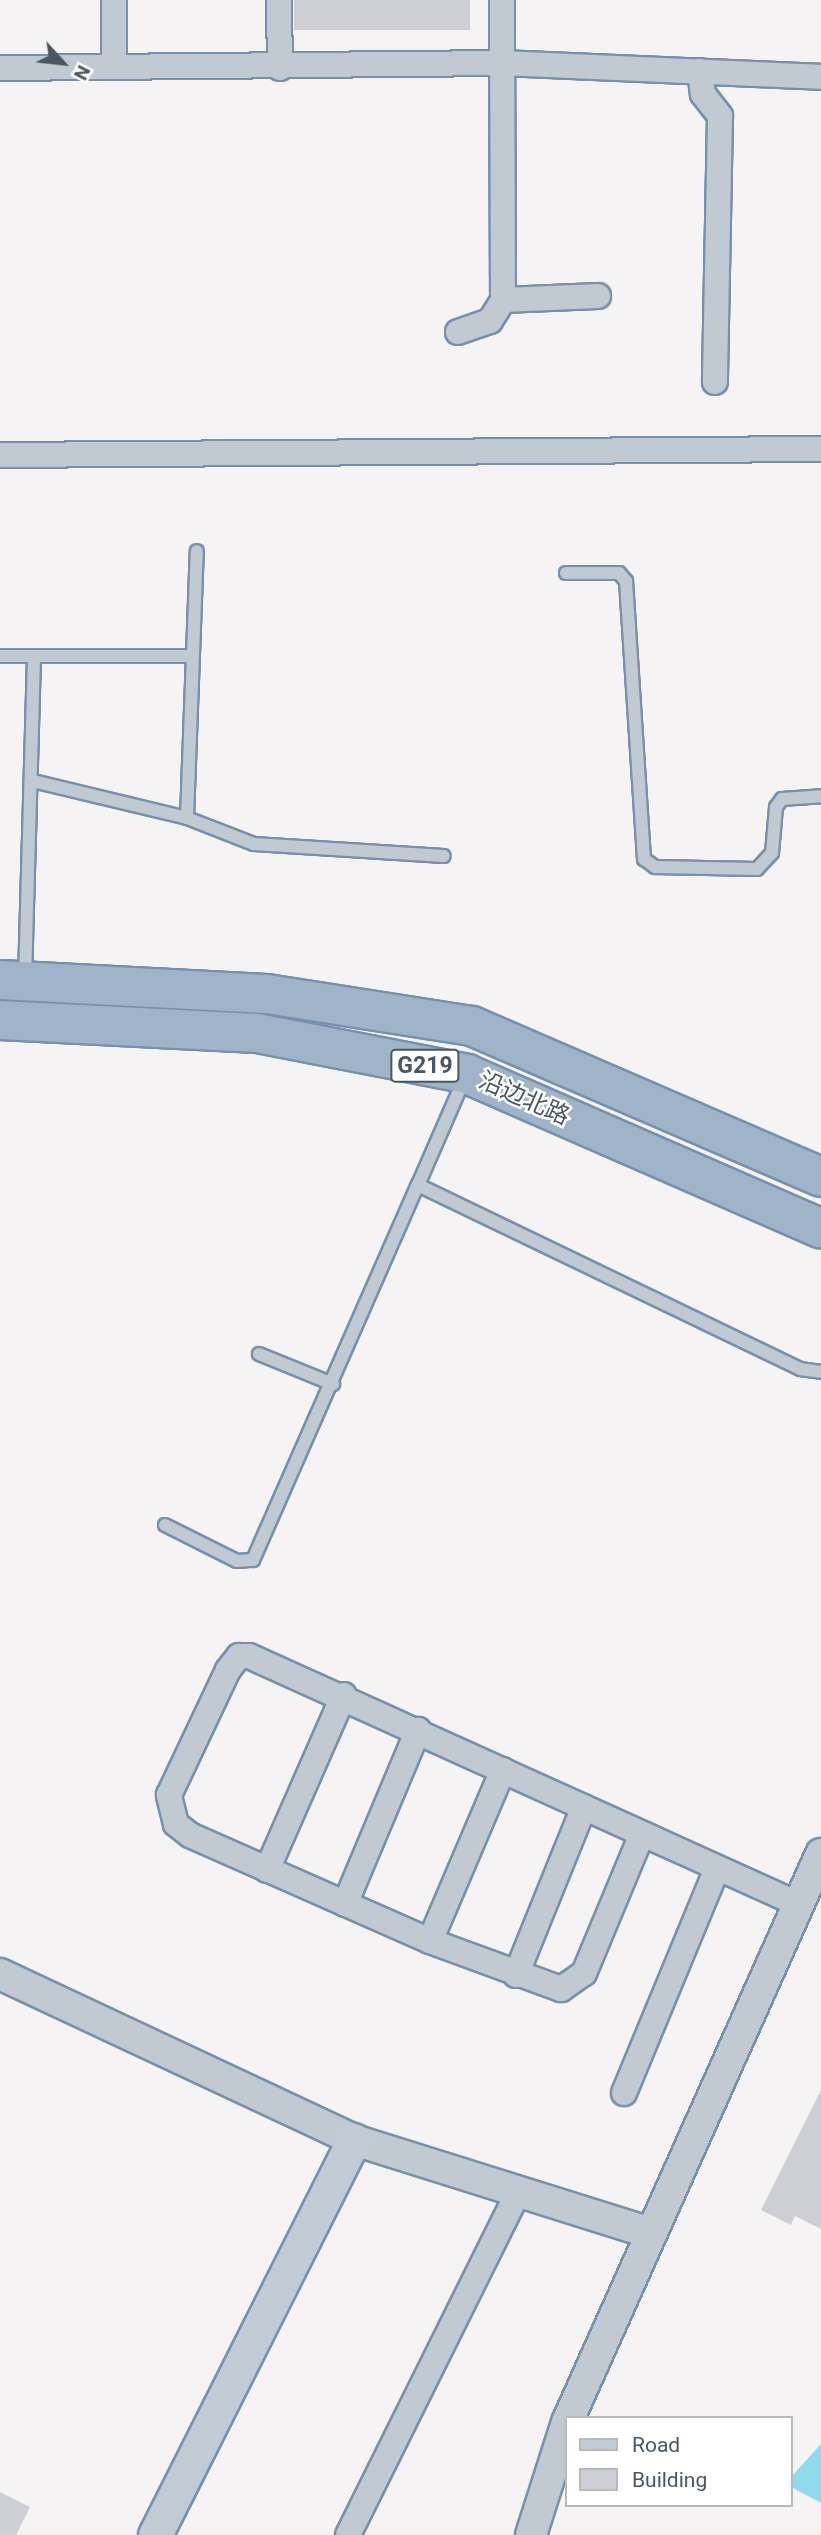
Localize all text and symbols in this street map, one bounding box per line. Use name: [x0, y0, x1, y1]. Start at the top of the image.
north arrow: [28, 28, 98, 98]
text: N: [69, 62, 95, 84]
road number: G219: [390, 1046, 460, 1086]
street label: 沿边北路: [474, 1066, 574, 1132]
legend: [566, 2416, 793, 2507]
text: Road: [632, 2433, 680, 2457]
text: Building: [632, 2468, 707, 2492]

